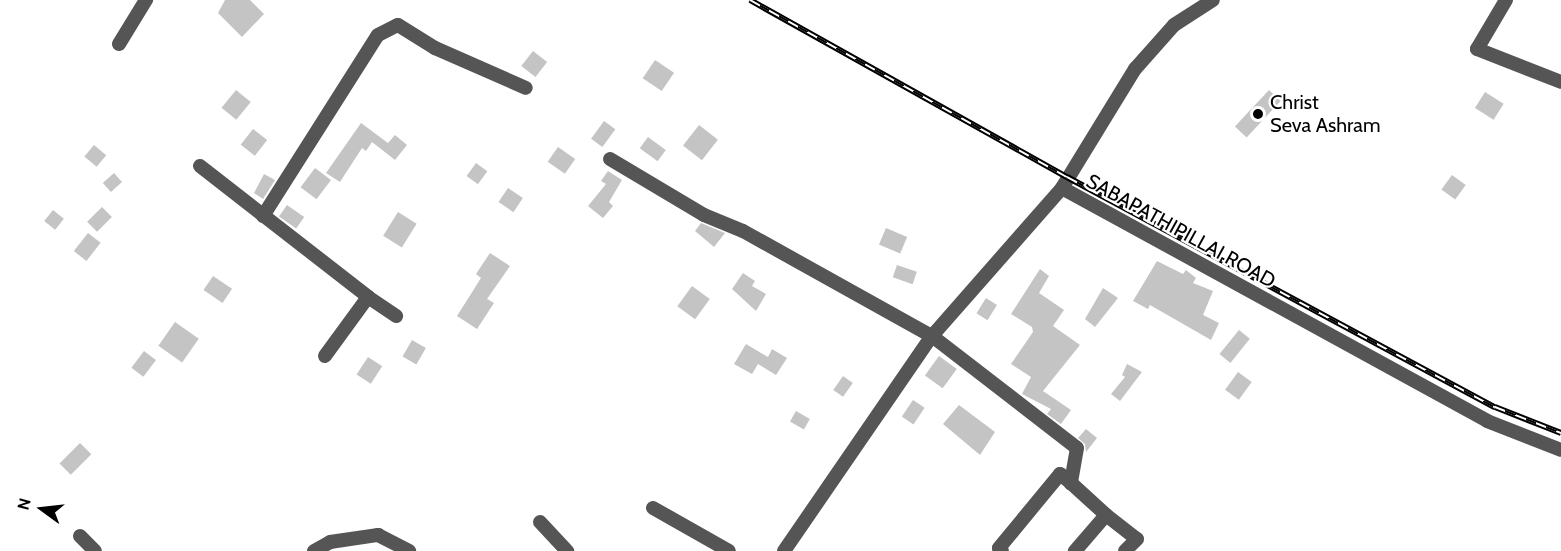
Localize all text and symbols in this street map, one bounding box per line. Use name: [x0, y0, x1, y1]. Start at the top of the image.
place label: Christ Seva Ashram: [1270, 90, 1380, 137]
marker: Christ Seva Ashram: [1251, 107, 1265, 121]
street label: SABAPATHIPILLAI ROAD: [1082, 169, 1280, 293]
north arrow: [12, 479, 72, 539]
text: N: [13, 496, 35, 512]

